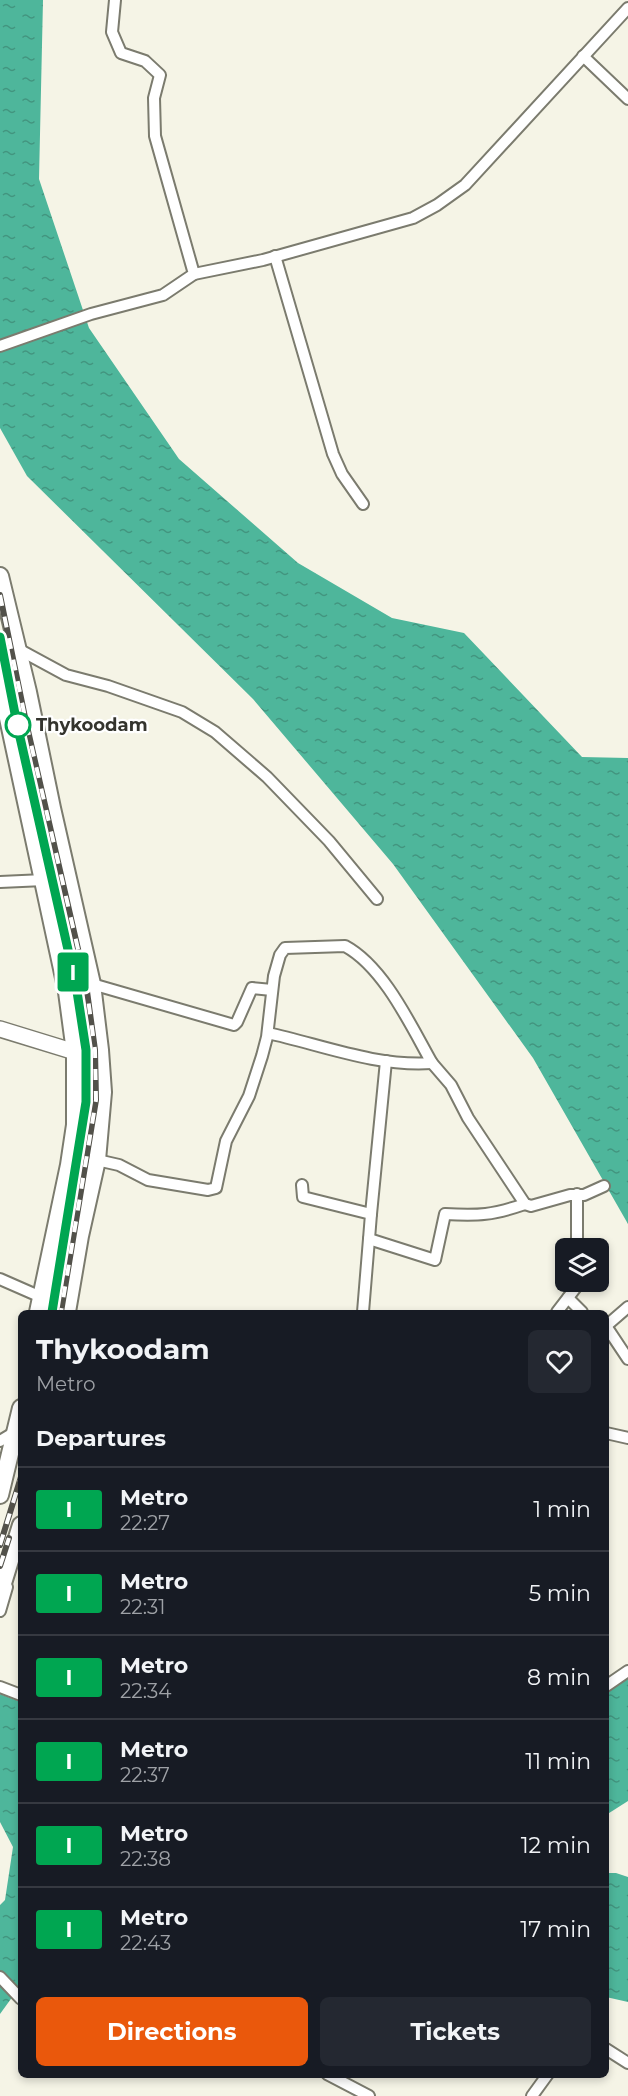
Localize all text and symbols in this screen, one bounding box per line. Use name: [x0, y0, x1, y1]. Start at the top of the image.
marker: Thykoodam: [5, 712, 31, 738]
place label: Thykoodam: [36, 714, 148, 736]
line badge: I: [54, 952, 92, 992]
text: I: [70, 960, 76, 985]
map controls: [555, 1238, 609, 1292]
button: layers: [555, 1238, 609, 1292]
button: heart: [528, 1330, 591, 1393]
text: Thykoodam: [36, 1332, 210, 1366]
text: Metro: [36, 1372, 96, 1396]
text: Departures: [36, 1425, 166, 1452]
text: Metro: [120, 1484, 188, 1511]
text: 1 min: [533, 1496, 591, 1523]
text: I: [66, 1497, 72, 1522]
text: 22:27: [120, 1511, 170, 1535]
text: Metro: [120, 1568, 188, 1595]
text: 5 min: [529, 1580, 591, 1607]
text: I: [66, 1581, 72, 1606]
text: 22:31: [120, 1595, 165, 1619]
text: Metro: [120, 1652, 188, 1679]
text: 8 min: [527, 1664, 591, 1691]
text: I: [66, 1665, 72, 1690]
text: 22:34: [120, 1679, 171, 1703]
text: Metro: [120, 1736, 188, 1763]
text: 11 min: [525, 1748, 591, 1775]
text: I: [66, 1749, 72, 1774]
text: 22:37: [120, 1763, 170, 1787]
text: Metro: [120, 1820, 188, 1847]
text: 12 min: [521, 1832, 591, 1859]
text: I: [66, 1833, 72, 1858]
text: 22:38: [120, 1847, 171, 1871]
text: Metro: [120, 1904, 188, 1931]
text: 17 min: [520, 1916, 591, 1943]
text: I: [66, 1917, 72, 1942]
text: 22:43: [120, 1931, 171, 1955]
button: Directions: [36, 1997, 308, 2066]
button: Tickets: [320, 1997, 591, 2066]

